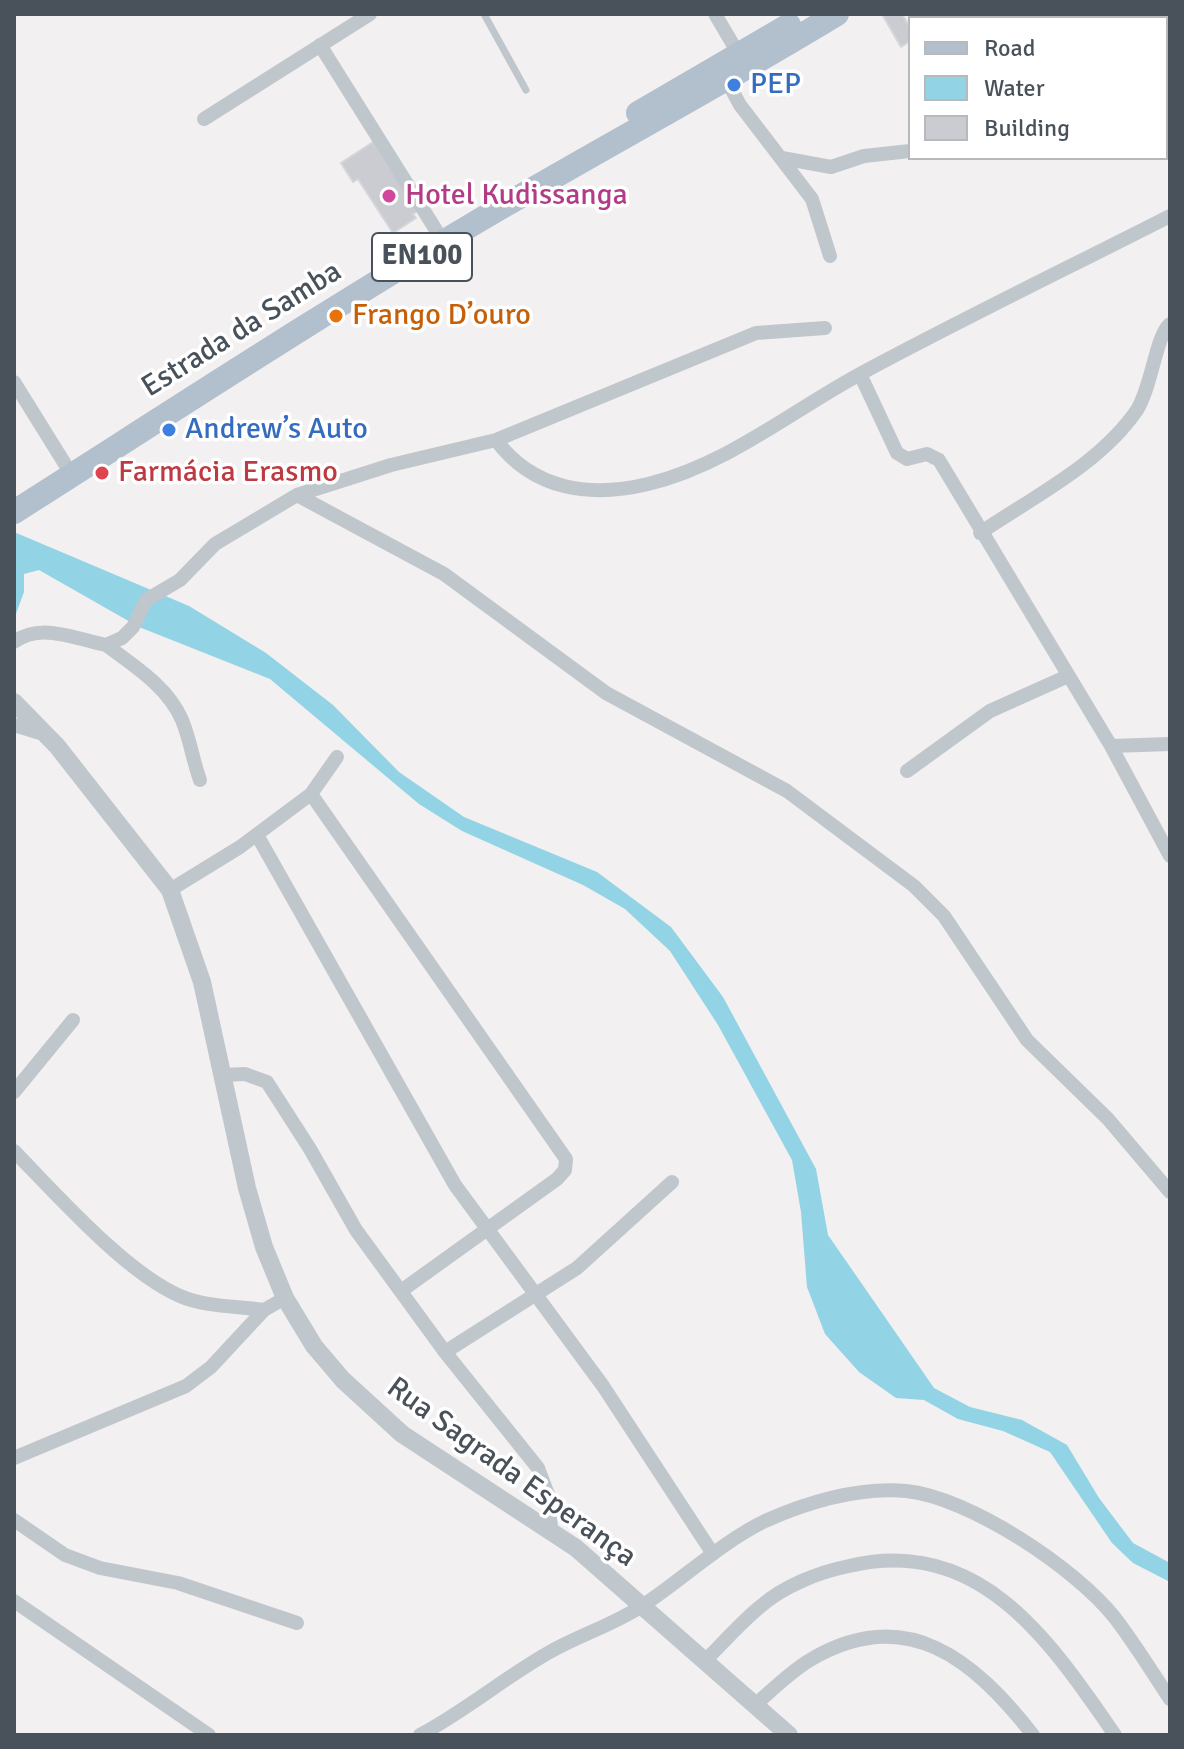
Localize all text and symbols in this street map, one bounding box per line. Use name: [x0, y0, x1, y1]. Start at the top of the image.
legend: [908, 16, 1168, 160]
text: Road: [984, 33, 1035, 63]
place label: PEP: [750, 67, 801, 103]
text: Water: [984, 73, 1044, 103]
marker: PEP: [725, 76, 743, 94]
text: Building: [984, 113, 1070, 143]
place label: Hotel Kudissanga: [405, 178, 628, 214]
marker: Hotel Kudissanga: [380, 187, 398, 205]
road number: EN100: [372, 233, 472, 281]
street label: Estrada da Samba: [135, 254, 349, 406]
place label: Frango D’ouro: [352, 298, 531, 334]
marker: Frango D’ouro: [327, 307, 345, 325]
place label: Andrew’s Auto: [185, 412, 368, 448]
marker: Andrew’s Auto: [160, 421, 178, 439]
place label: Farmácia Erasmo: [118, 455, 338, 491]
marker: Farmácia Erasmo: [93, 464, 111, 482]
street label: Rua Sagrada Esperança: [379, 1370, 643, 1576]

